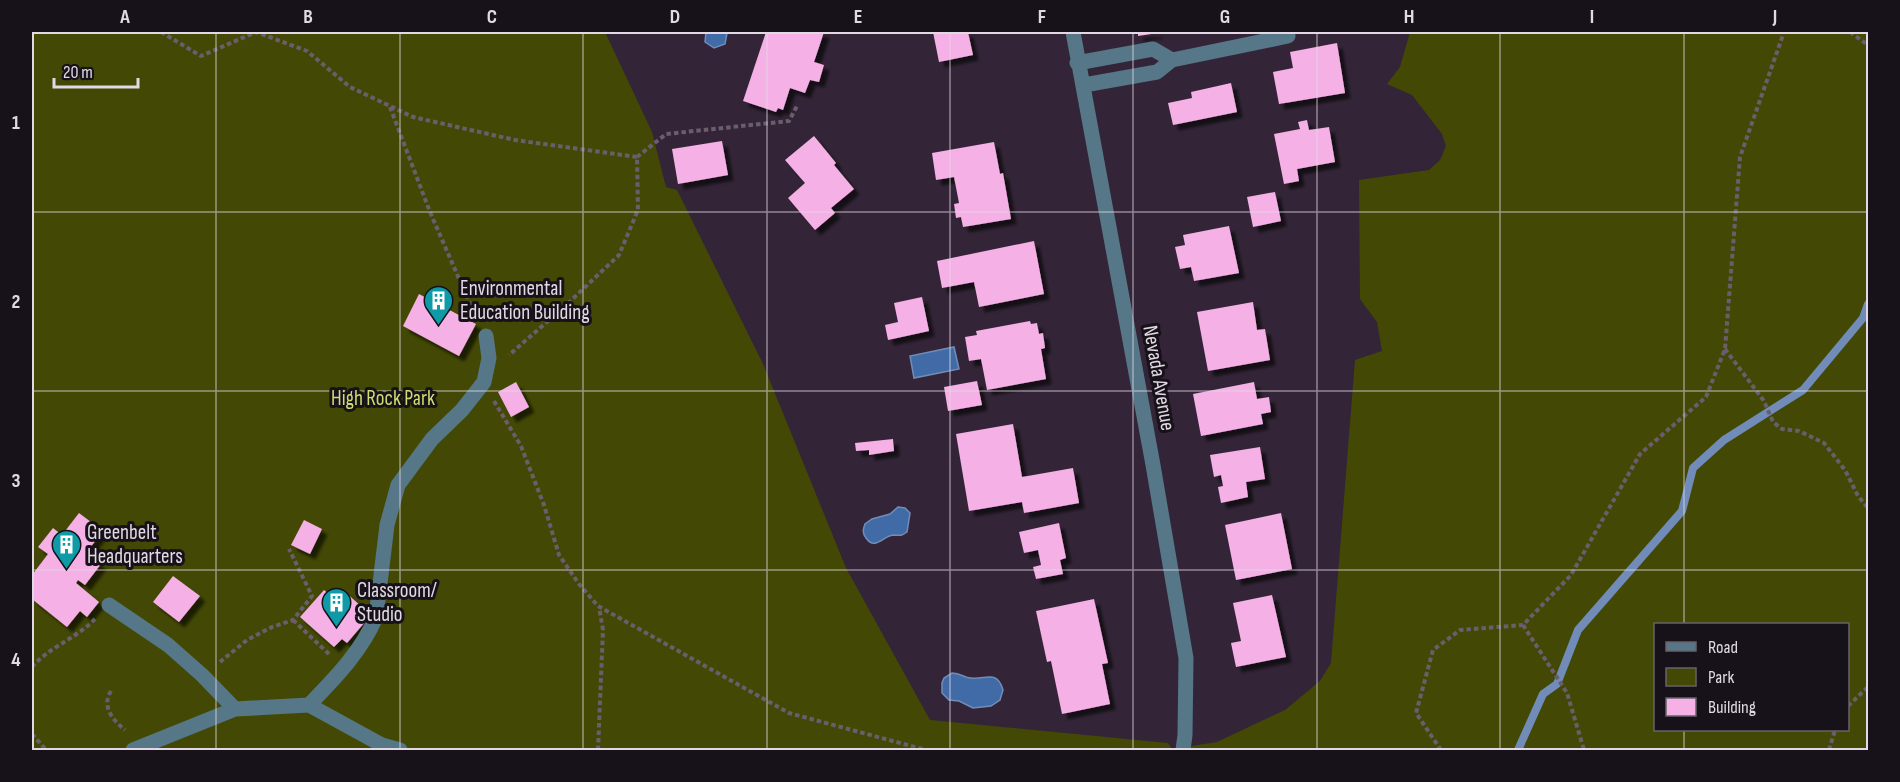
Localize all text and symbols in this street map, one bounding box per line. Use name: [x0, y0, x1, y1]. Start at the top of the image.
text: A: [119, 5, 130, 29]
text: B: [303, 5, 313, 29]
text: C: [487, 5, 497, 29]
text: D: [670, 5, 680, 29]
text: E: [854, 5, 862, 29]
text: F: [1038, 5, 1046, 29]
text: G: [1220, 5, 1230, 29]
text: H: [1404, 5, 1414, 29]
text: I: [1590, 5, 1594, 29]
text: J: [1772, 5, 1777, 29]
scale bar: [54, 51, 138, 89]
text: 20 m: [63, 62, 93, 83]
text: 1: [12, 111, 20, 135]
place label: Environmental Education Building: [460, 276, 590, 325]
building icon: Environmental Education Building: [423, 284, 455, 326]
text: 2: [12, 290, 20, 314]
street label: Nevada Avenue: [1137, 323, 1181, 433]
park label: High Rock Park: [331, 386, 435, 411]
text: 3: [12, 469, 21, 493]
place label: Greenbelt Headquarters: [87, 520, 183, 569]
building icon: Greenbelt Headquarters: [50, 528, 82, 570]
place label: Classroom/ Studio: [357, 578, 437, 627]
building icon: Classroom/ Studio: [320, 586, 352, 628]
legend: [1654, 623, 1849, 731]
text: Road: [1708, 637, 1738, 658]
text: 4: [11, 648, 21, 672]
text: Park: [1708, 667, 1734, 688]
text: Building: [1708, 697, 1756, 718]

